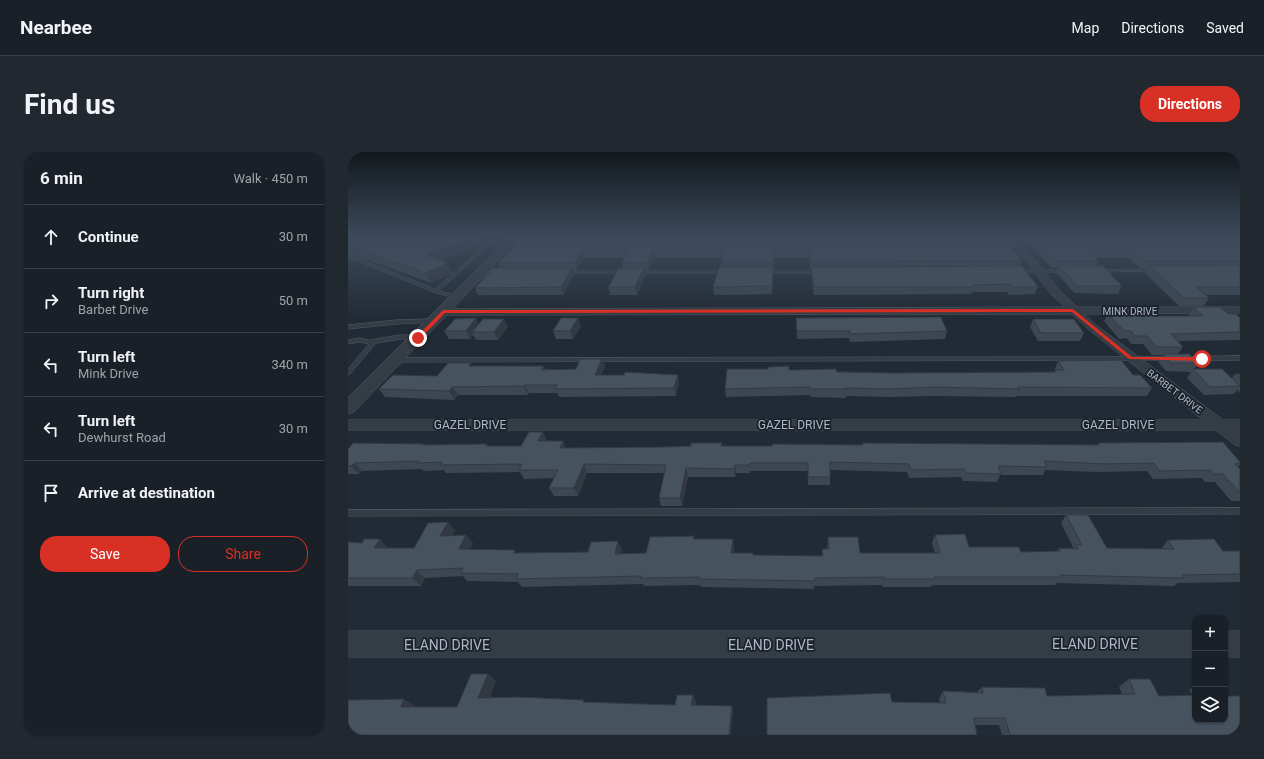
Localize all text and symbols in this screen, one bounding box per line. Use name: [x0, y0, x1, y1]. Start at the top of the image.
text: Nearbee: [20, 16, 92, 39]
text: Map: [1072, 20, 1099, 36]
text: Directions: [1121, 20, 1184, 36]
text: Saved: [1206, 20, 1244, 36]
button: Directions: [1140, 86, 1240, 122]
text: Find us: [24, 88, 115, 121]
text: 6 min: [40, 168, 83, 188]
text: Walk · 450 m: [233, 171, 308, 186]
icon: ahead: [40, 226, 62, 248]
text: Continue: [78, 228, 139, 246]
text: 30 m: [279, 229, 308, 244]
text: Turn right: [78, 284, 144, 302]
icon: right: [40, 290, 62, 312]
text: 50 m: [279, 293, 308, 308]
text: Barbet Drive: [78, 302, 148, 317]
street label: MINK DRIVE: [1103, 306, 1158, 317]
route end: [409, 329, 427, 347]
text: Turn left: [78, 348, 135, 366]
route start: [1193, 350, 1211, 368]
icon: left: [40, 354, 62, 376]
text: 340 m: [271, 357, 308, 372]
text: Mink Drive: [78, 366, 139, 381]
street label: BARBET DRIVE: [1145, 367, 1205, 416]
text: Turn left: [78, 412, 135, 430]
icon: left: [40, 418, 62, 440]
street label: GAZEL DRIVE: [434, 418, 506, 432]
street label: GAZEL DRIVE: [758, 418, 830, 432]
street label: GAZEL DRIVE: [1082, 418, 1154, 432]
text: 30 m: [279, 421, 308, 436]
text: Dewhurst Road: [78, 430, 166, 445]
icon: arrive: [40, 482, 62, 504]
text: Arrive at destination: [78, 484, 215, 502]
button: Save: [40, 536, 170, 572]
button: Share: [178, 536, 308, 572]
map controls: [1192, 615, 1228, 723]
button: +: [1192, 615, 1228, 651]
street label: ELAND DRIVE: [1052, 636, 1138, 652]
street label: ELAND DRIVE: [404, 637, 490, 653]
street label: ELAND DRIVE: [728, 637, 814, 653]
button: −: [1192, 651, 1228, 687]
button: layers: [1192, 687, 1228, 723]

